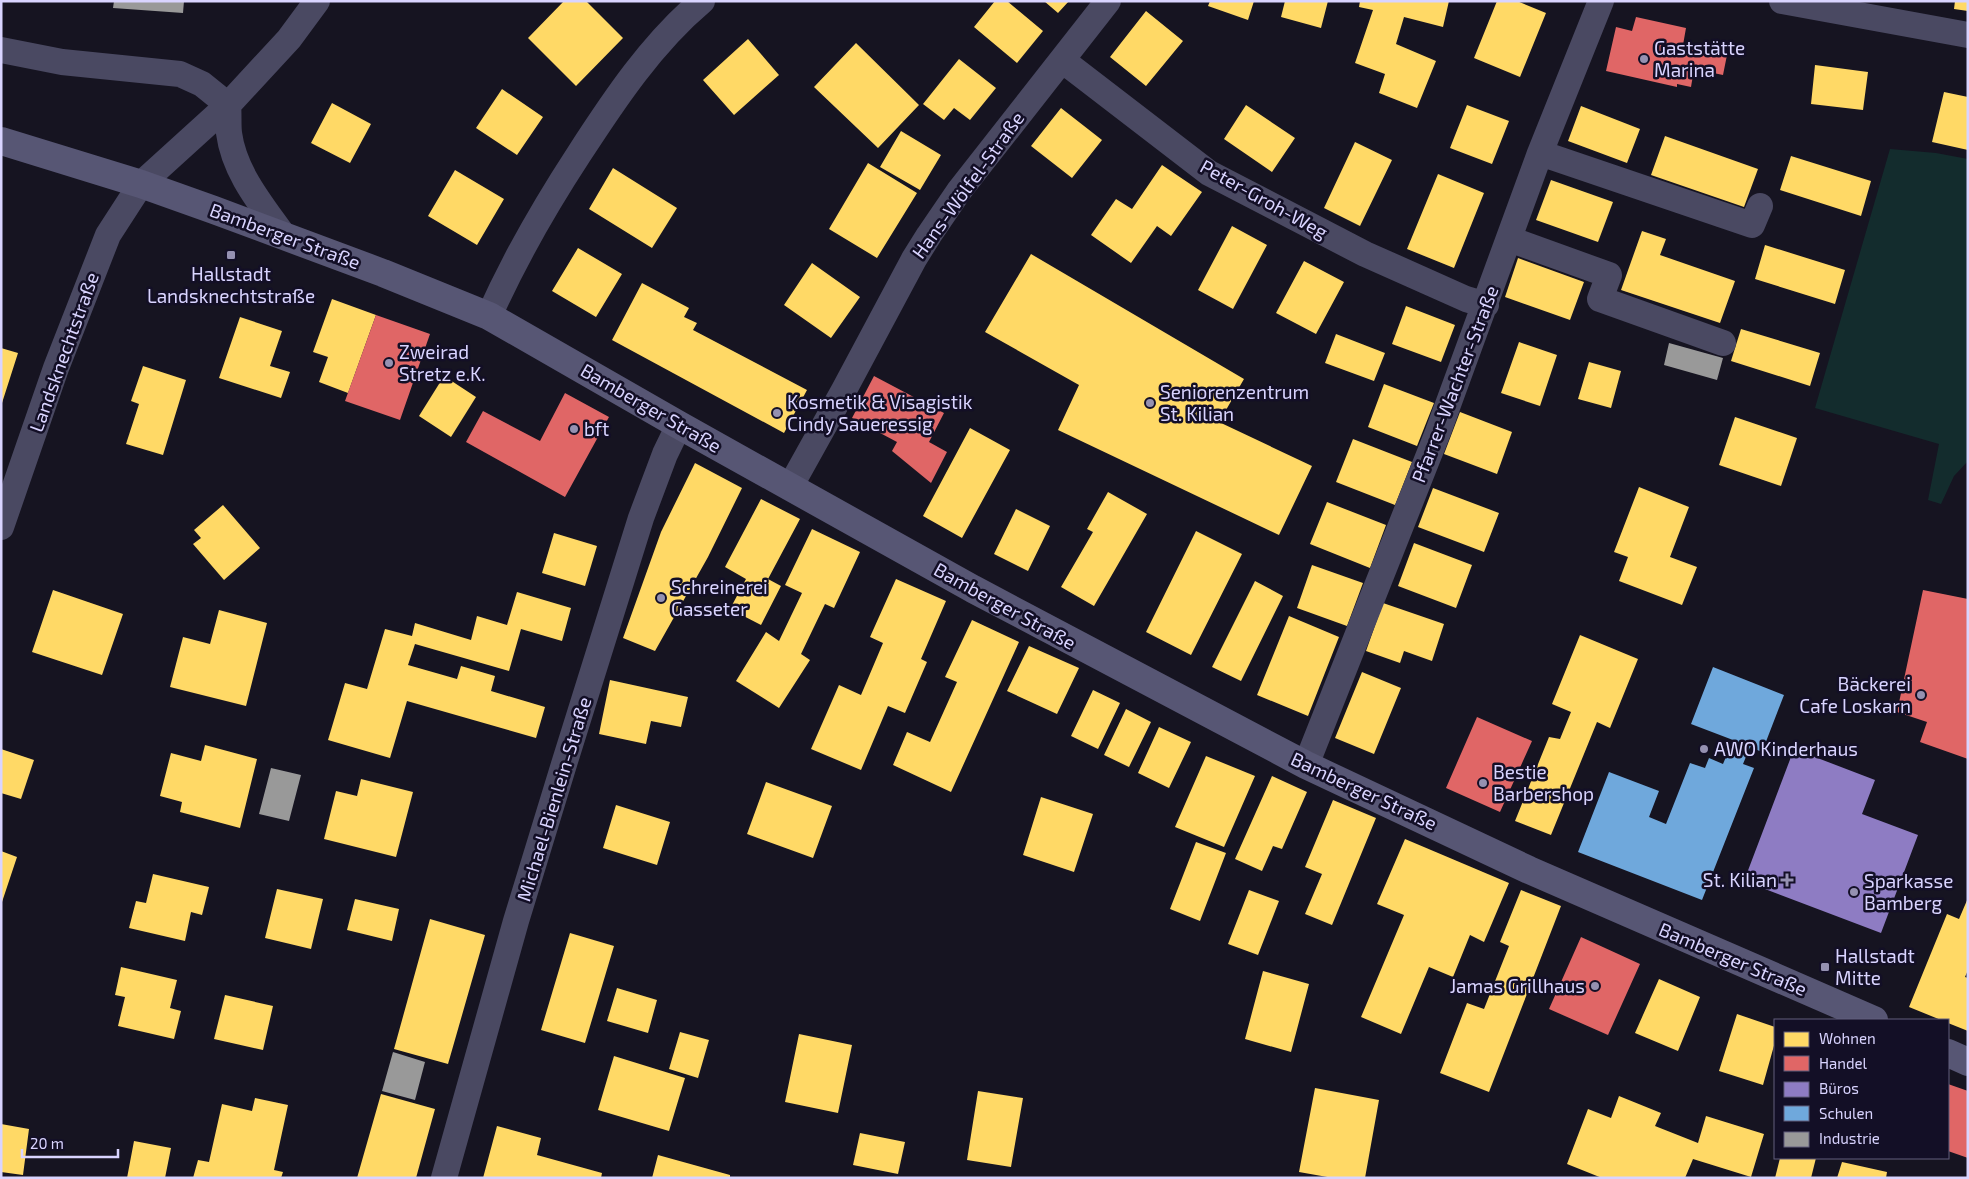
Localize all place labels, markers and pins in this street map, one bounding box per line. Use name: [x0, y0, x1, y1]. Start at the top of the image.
place label: Gaststätte Marina: [1654, 36, 1745, 81]
marker: Gaststätte Marina: [1638, 53, 1650, 65]
marker: Hallstadt Landsknechtstraße: [225, 249, 237, 261]
place label: Hallstadt Landsknechtstraße: [147, 262, 315, 307]
place label: Zweirad Stretz e.K.: [399, 340, 486, 385]
marker: Zweirad Stretz e.K.: [383, 357, 395, 369]
place label: Seniorenzentrum St. Kilian: [1160, 380, 1309, 425]
place label: Kosmetik & Visagistik Cindy Saueressig: [787, 390, 973, 435]
marker: Seniorenzentrum St. Kilian: [1144, 397, 1156, 409]
marker: Kosmetik & Visagistik Cindy Saueressig: [771, 407, 783, 419]
place label: bft: [584, 417, 609, 440]
marker: bft: [568, 423, 580, 435]
place label: Schreinerei Gasseter: [671, 575, 768, 620]
marker: Schreinerei Gasseter: [655, 592, 667, 604]
place label: Bäckerei Cafe Loskarn: [1799, 672, 1911, 717]
marker: Bäckerei Cafe Loskarn: [1915, 689, 1927, 701]
place label: AWO Kinderhaus: [1714, 737, 1858, 760]
marker: AWO Kinderhaus: [1698, 743, 1710, 755]
place label: Bestie Barbershop: [1493, 760, 1594, 805]
marker: Bestie Barbershop: [1477, 777, 1489, 789]
place label: St. Kilian: [1703, 868, 1777, 891]
place label: Sparkasse Bamberg: [1864, 869, 1953, 914]
marker: St. Kilian: [1781, 874, 1793, 886]
marker: Sparkasse Bamberg: [1848, 886, 1860, 898]
place label: Hallstadt Mitte: [1835, 944, 1915, 989]
marker: Hallstadt Mitte: [1819, 961, 1831, 973]
place label: Jamas Grillhaus: [1450, 974, 1585, 997]
marker: Jamas Grillhaus: [1589, 980, 1601, 992]

